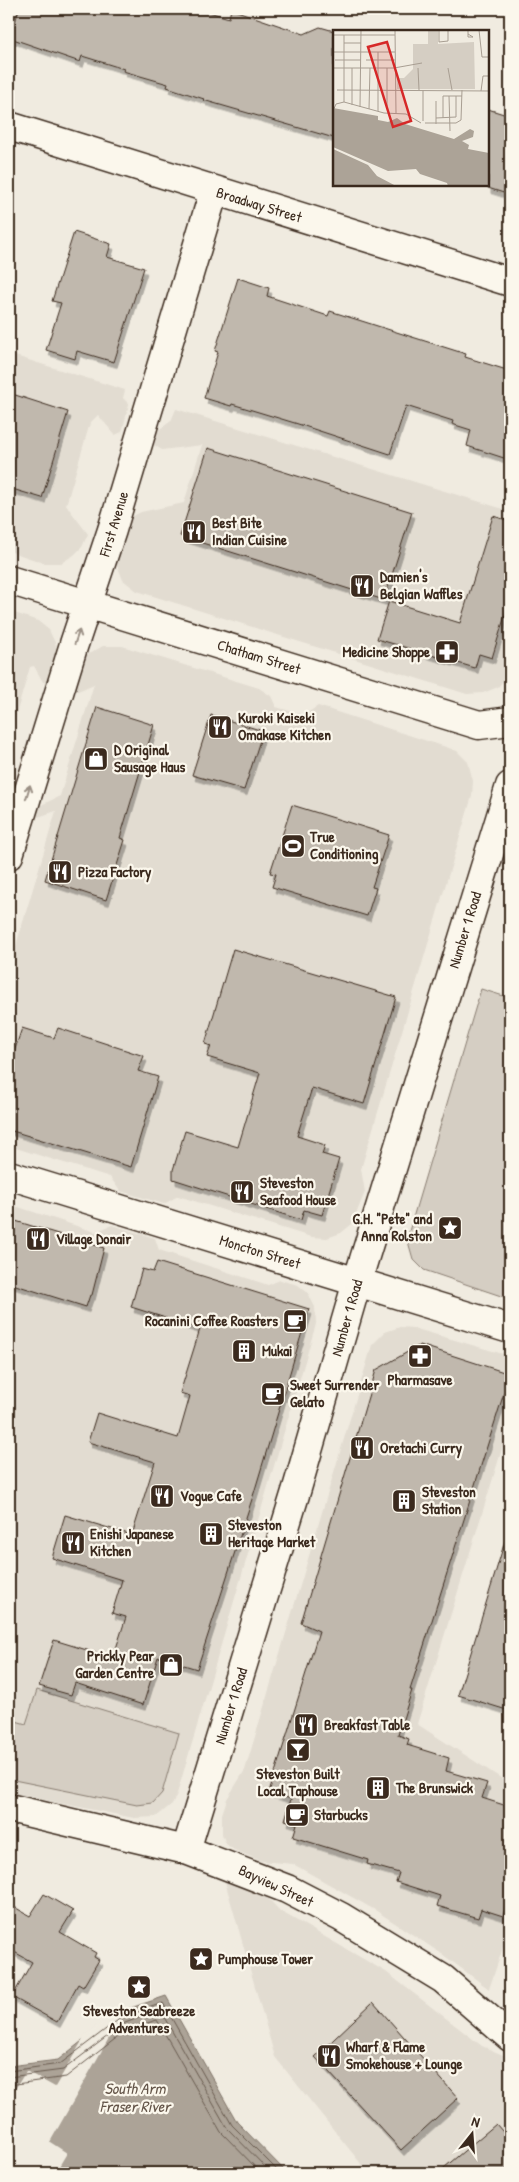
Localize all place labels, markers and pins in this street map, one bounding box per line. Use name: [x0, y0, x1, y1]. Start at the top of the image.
place label: Best Bite Indian Cuisine: [212, 512, 287, 550]
restaurant icon: Best Bite Indian Cuisine: [181, 519, 207, 545]
place label: Damien's Belgian Waffles: [380, 566, 463, 605]
restaurant icon: Damien's Belgian Waffles: [349, 573, 375, 599]
pharmacy icon: Medicine Shoppe: [434, 639, 460, 665]
place label: Medicine Shoppe: [342, 641, 430, 663]
place label: Kuroki Kaiseki Omakase Kitchen: [238, 707, 331, 745]
restaurant icon: Kuroki Kaiseki Omakase Kitchen: [207, 714, 233, 740]
place label: D Original Sausage Haus: [114, 739, 185, 778]
shop icon: D Original Sausage Haus: [83, 746, 109, 772]
place label: True Conditioning: [309, 826, 379, 865]
sports icon: True Conditioning: [280, 833, 306, 859]
restaurant icon: Pizza Factory: [47, 859, 73, 885]
place label: Pizza Factory: [78, 861, 152, 883]
place label: Steveston Seafood House: [260, 1172, 336, 1210]
restaurant icon: Steveston Seafood House: [229, 1179, 255, 1205]
place label: G.H. "Pete" and Anna Rolston: [353, 1208, 432, 1246]
place icon: G.H. "Pete" and Anna Rolston: [437, 1215, 463, 1241]
restaurant icon: Village Donair: [25, 1226, 51, 1252]
place label: Village Donair: [56, 1228, 131, 1250]
cafe icon: Rocanini Coffee Roasters: [282, 1308, 308, 1334]
place label: Rocanini Coffee Roasters: [145, 1310, 278, 1331]
building icon: Mukai: [231, 1338, 257, 1364]
place label: Mukai: [262, 1340, 292, 1361]
pharmacy icon: Pharmasave: [407, 1343, 433, 1369]
place label: Pharmasave: [388, 1369, 452, 1390]
place label: Sweet Surrender Gelato: [290, 1374, 379, 1412]
cafe icon: Sweet Surrender Gelato: [260, 1381, 286, 1407]
restaurant icon: Oretachi Curry: [349, 1435, 375, 1461]
place label: Oretachi Curry: [380, 1437, 463, 1459]
place label: Steveston Station: [422, 1481, 476, 1519]
restaurant icon: Vogue Cafe: [149, 1483, 175, 1509]
place label: Vogue Cafe: [180, 1485, 242, 1507]
building icon: Steveston Station: [391, 1488, 417, 1514]
place label: Steveston Heritage Market: [228, 1514, 316, 1553]
building icon: Steveston Heritage Market: [198, 1521, 224, 1547]
place label: Enishi Japanese Kitchen: [90, 1523, 174, 1561]
restaurant icon: Enishi Japanese Kitchen: [60, 1530, 86, 1556]
place label: Prickly Pear Garden Centre: [75, 1645, 154, 1683]
shop icon: Prickly Pear Garden Centre: [158, 1652, 184, 1678]
restaurant icon: Breakfast Table: [293, 1712, 319, 1738]
place label: Breakfast Table: [324, 1714, 410, 1735]
bar icon: Steveston Built Local Taphouse: [285, 1737, 311, 1763]
place label: Steveston Built Local Taphouse: [256, 1763, 340, 1802]
building icon: The Brunswick: [365, 1775, 391, 1801]
place label: The Brunswick: [395, 1777, 474, 1798]
cafe icon: Starbucks: [284, 1802, 310, 1828]
place label: Starbucks: [314, 1804, 368, 1825]
place icon: Pumphouse Tower: [188, 1946, 214, 1972]
place label: Pumphouse Tower: [218, 1948, 313, 1970]
place icon: Steveston Seabreeze Adventures: [126, 1974, 152, 2000]
place label: Steveston Seabreeze Adventures: [83, 2000, 195, 2038]
place label: Wharf & Flame Smokehouse + Lounge: [346, 2036, 463, 2075]
restaurant icon: Wharf & Flame Smokehouse + Lounge: [316, 2043, 342, 2069]

